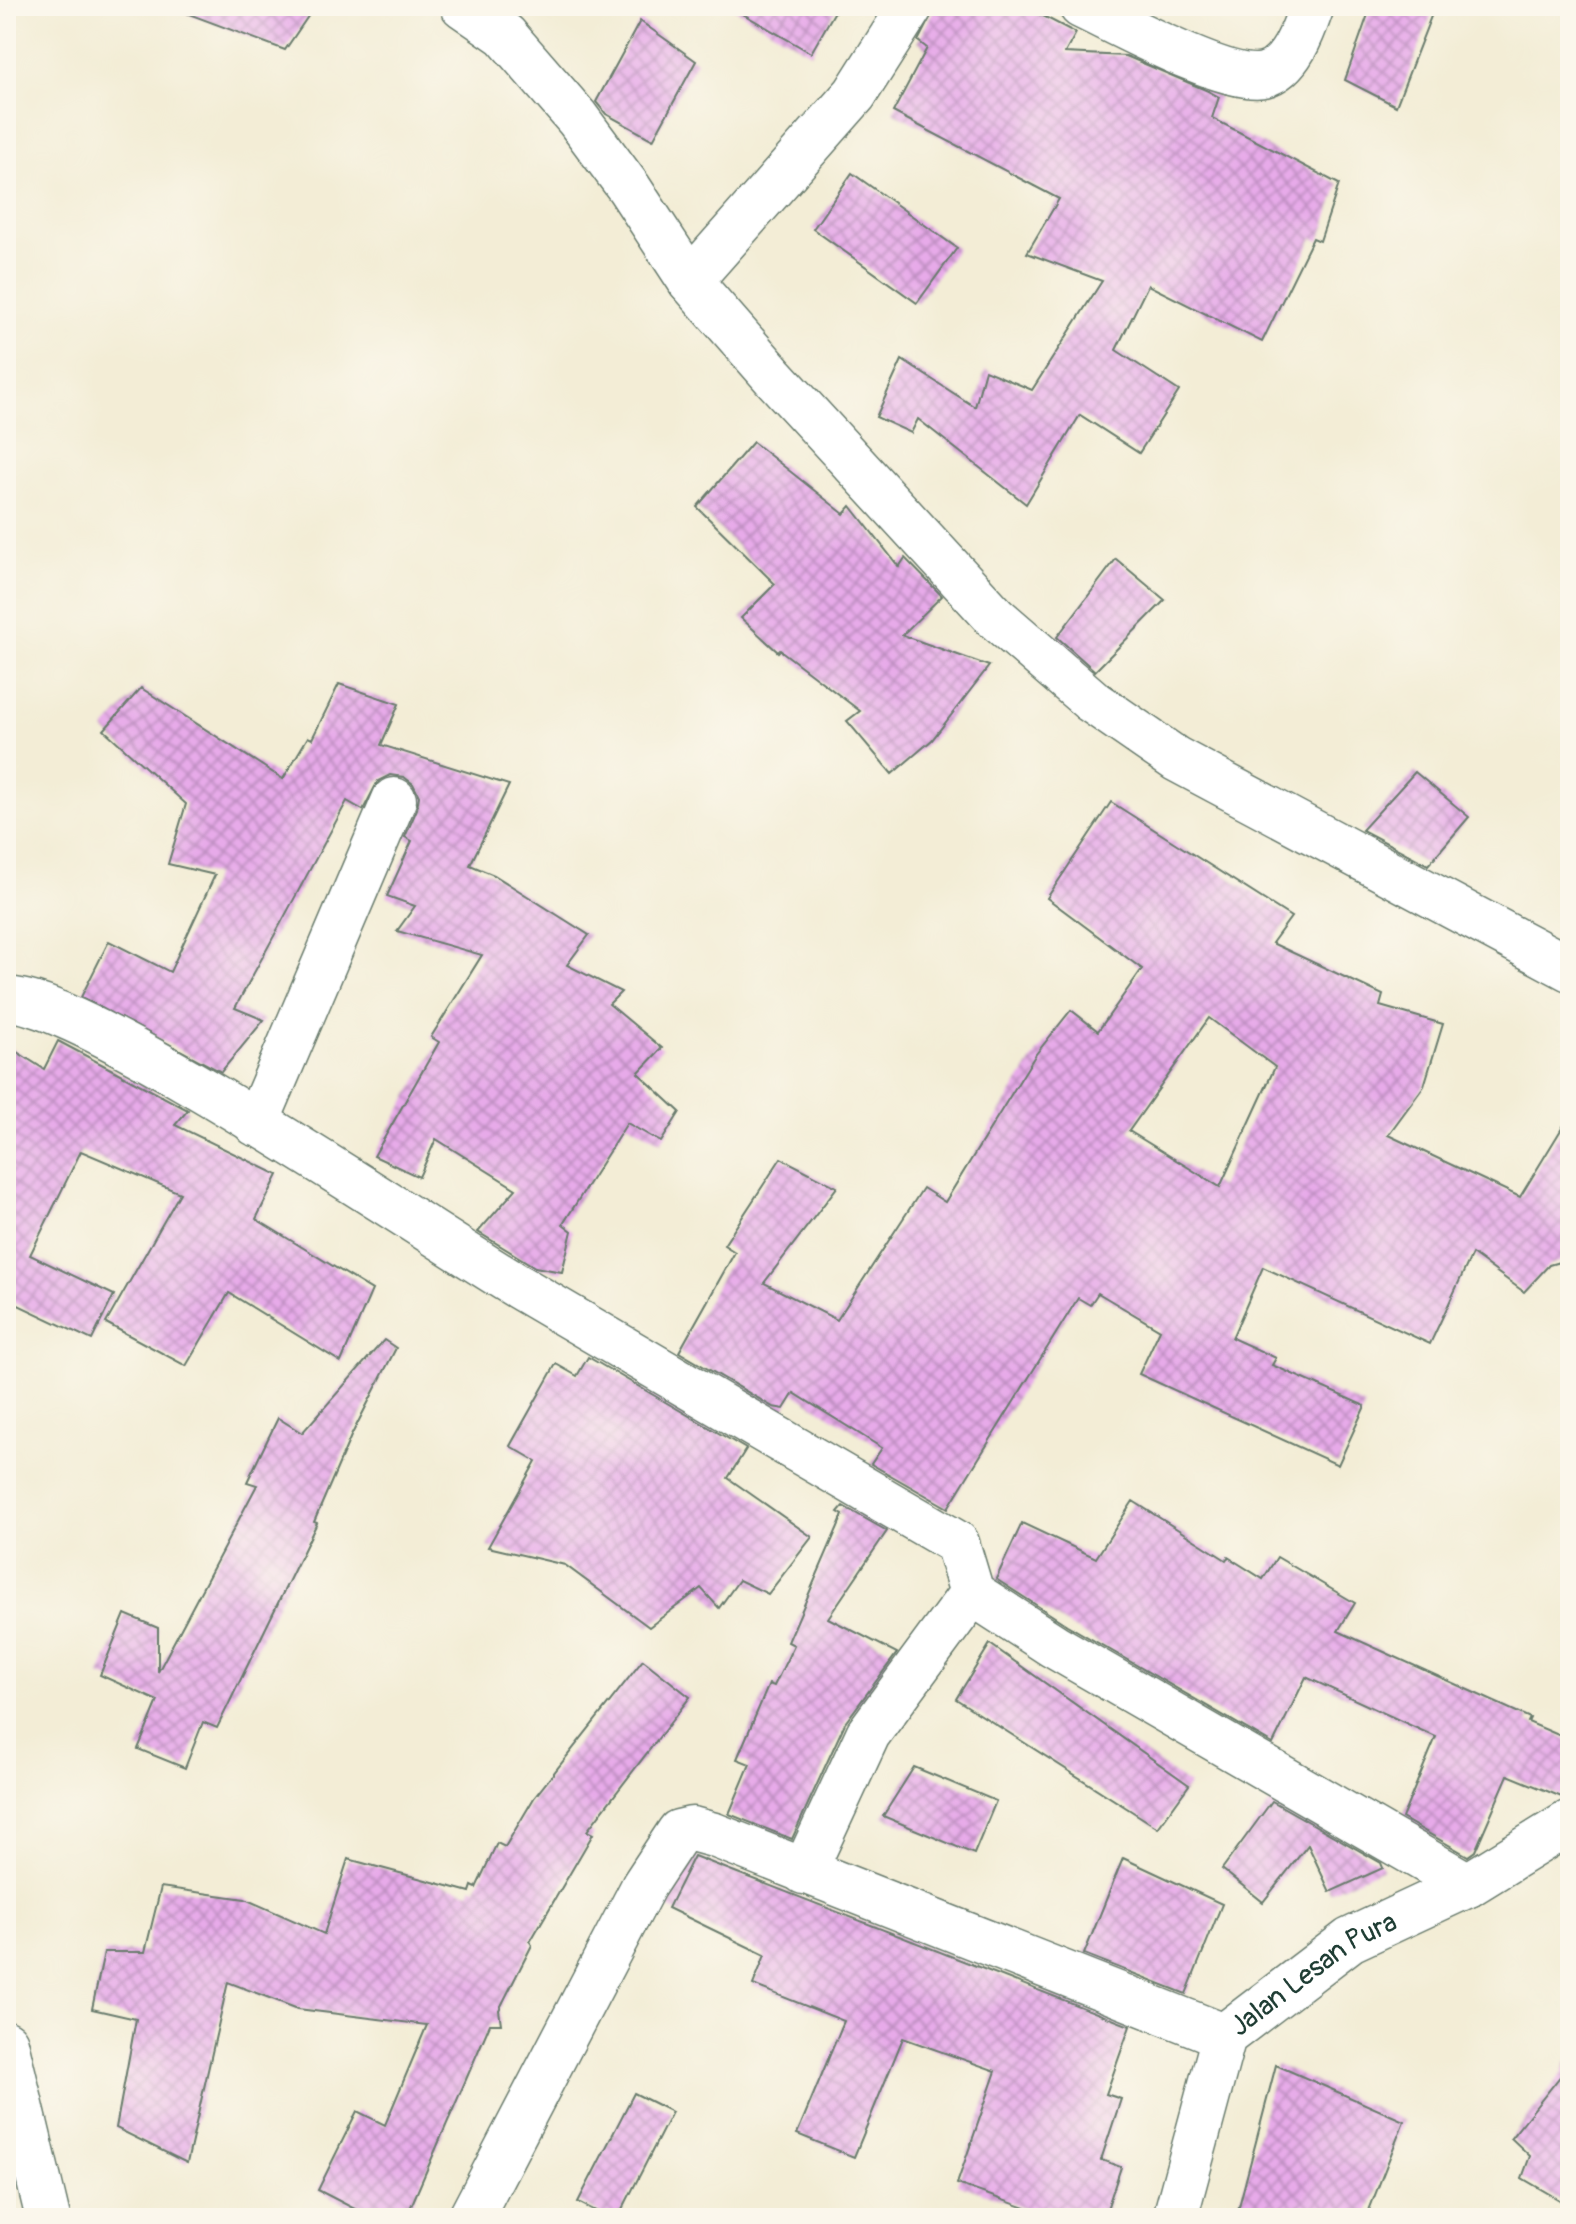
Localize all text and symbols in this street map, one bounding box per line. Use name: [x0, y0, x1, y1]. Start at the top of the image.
street label: Jalan Lesan Pura: [1223, 1905, 1403, 2044]

